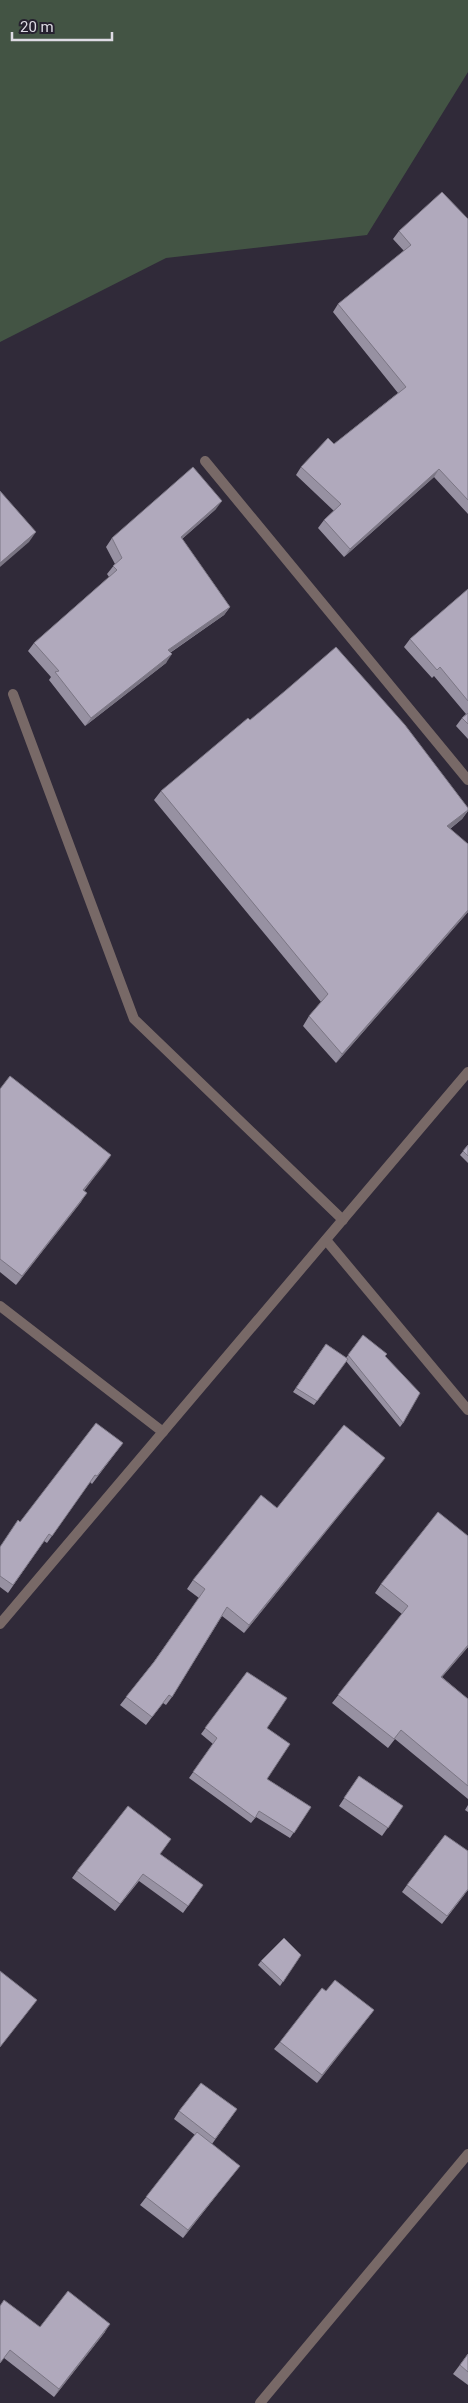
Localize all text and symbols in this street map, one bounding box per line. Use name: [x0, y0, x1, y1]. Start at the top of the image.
scale bar: [12, 10, 112, 42]
text: 20 m: [20, 18, 54, 36]

